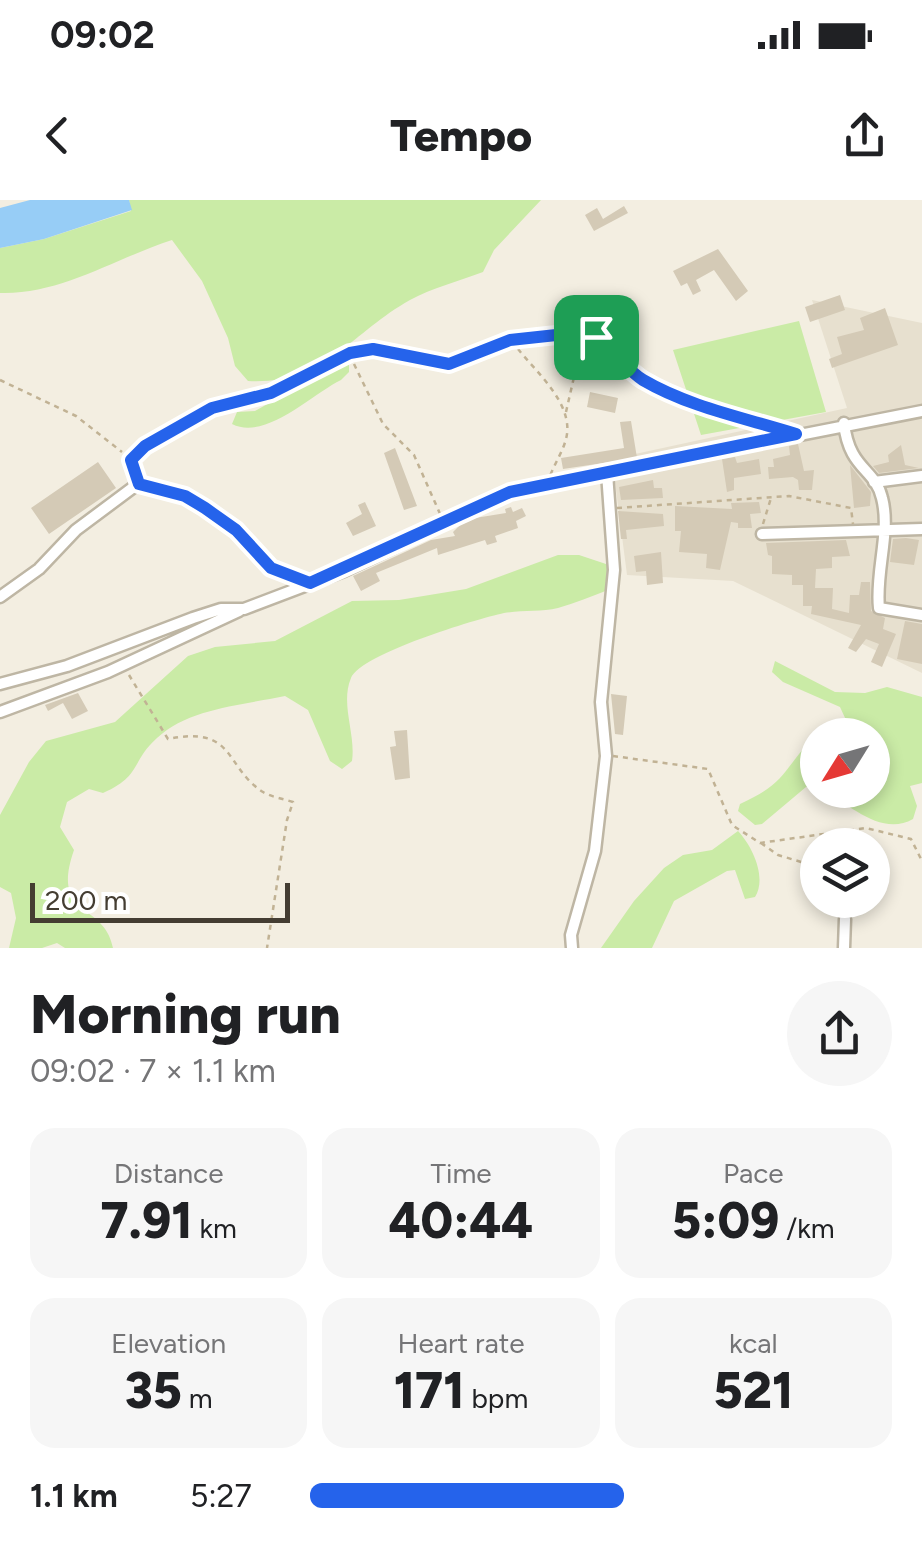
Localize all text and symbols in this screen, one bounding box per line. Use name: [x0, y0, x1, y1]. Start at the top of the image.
text: 09:02: [50, 12, 155, 58]
icon: back: [30, 108, 85, 163]
text: Tempo: [390, 108, 532, 162]
icon: share: [837, 108, 892, 163]
pin: [554, 295, 639, 380]
icon: arrive: [569, 310, 624, 365]
north arrow: [800, 718, 890, 808]
map controls: [800, 718, 890, 918]
button: layers: [800, 828, 890, 918]
scale bar: [30, 878, 290, 923]
text: 200 m: [45, 883, 127, 917]
text: Morning run: [30, 981, 341, 1047]
button: share: [787, 981, 892, 1086]
text: 09:02 · 7 × 1.1 km: [30, 1052, 276, 1090]
text: Distance: [114, 1156, 224, 1190]
text: Time: [430, 1156, 492, 1190]
text: Pace: [723, 1156, 784, 1190]
text: 7.91: [100, 1190, 193, 1251]
text: 40:44: [389, 1190, 533, 1251]
text: 5:09: [672, 1190, 779, 1251]
text: km: [193, 1211, 237, 1245]
text: /km: [779, 1211, 835, 1245]
text: Elevation: [111, 1326, 226, 1360]
text: Heart rate: [397, 1326, 525, 1360]
text: kcal: [729, 1326, 778, 1360]
text: 35: [125, 1360, 182, 1421]
text: 171: [394, 1360, 465, 1421]
text: 521: [713, 1360, 793, 1421]
text: m: [182, 1381, 213, 1415]
text: bpm: [465, 1381, 528, 1415]
text: 1.1 km: [30, 1477, 118, 1515]
text: 5:27: [190, 1477, 252, 1515]

